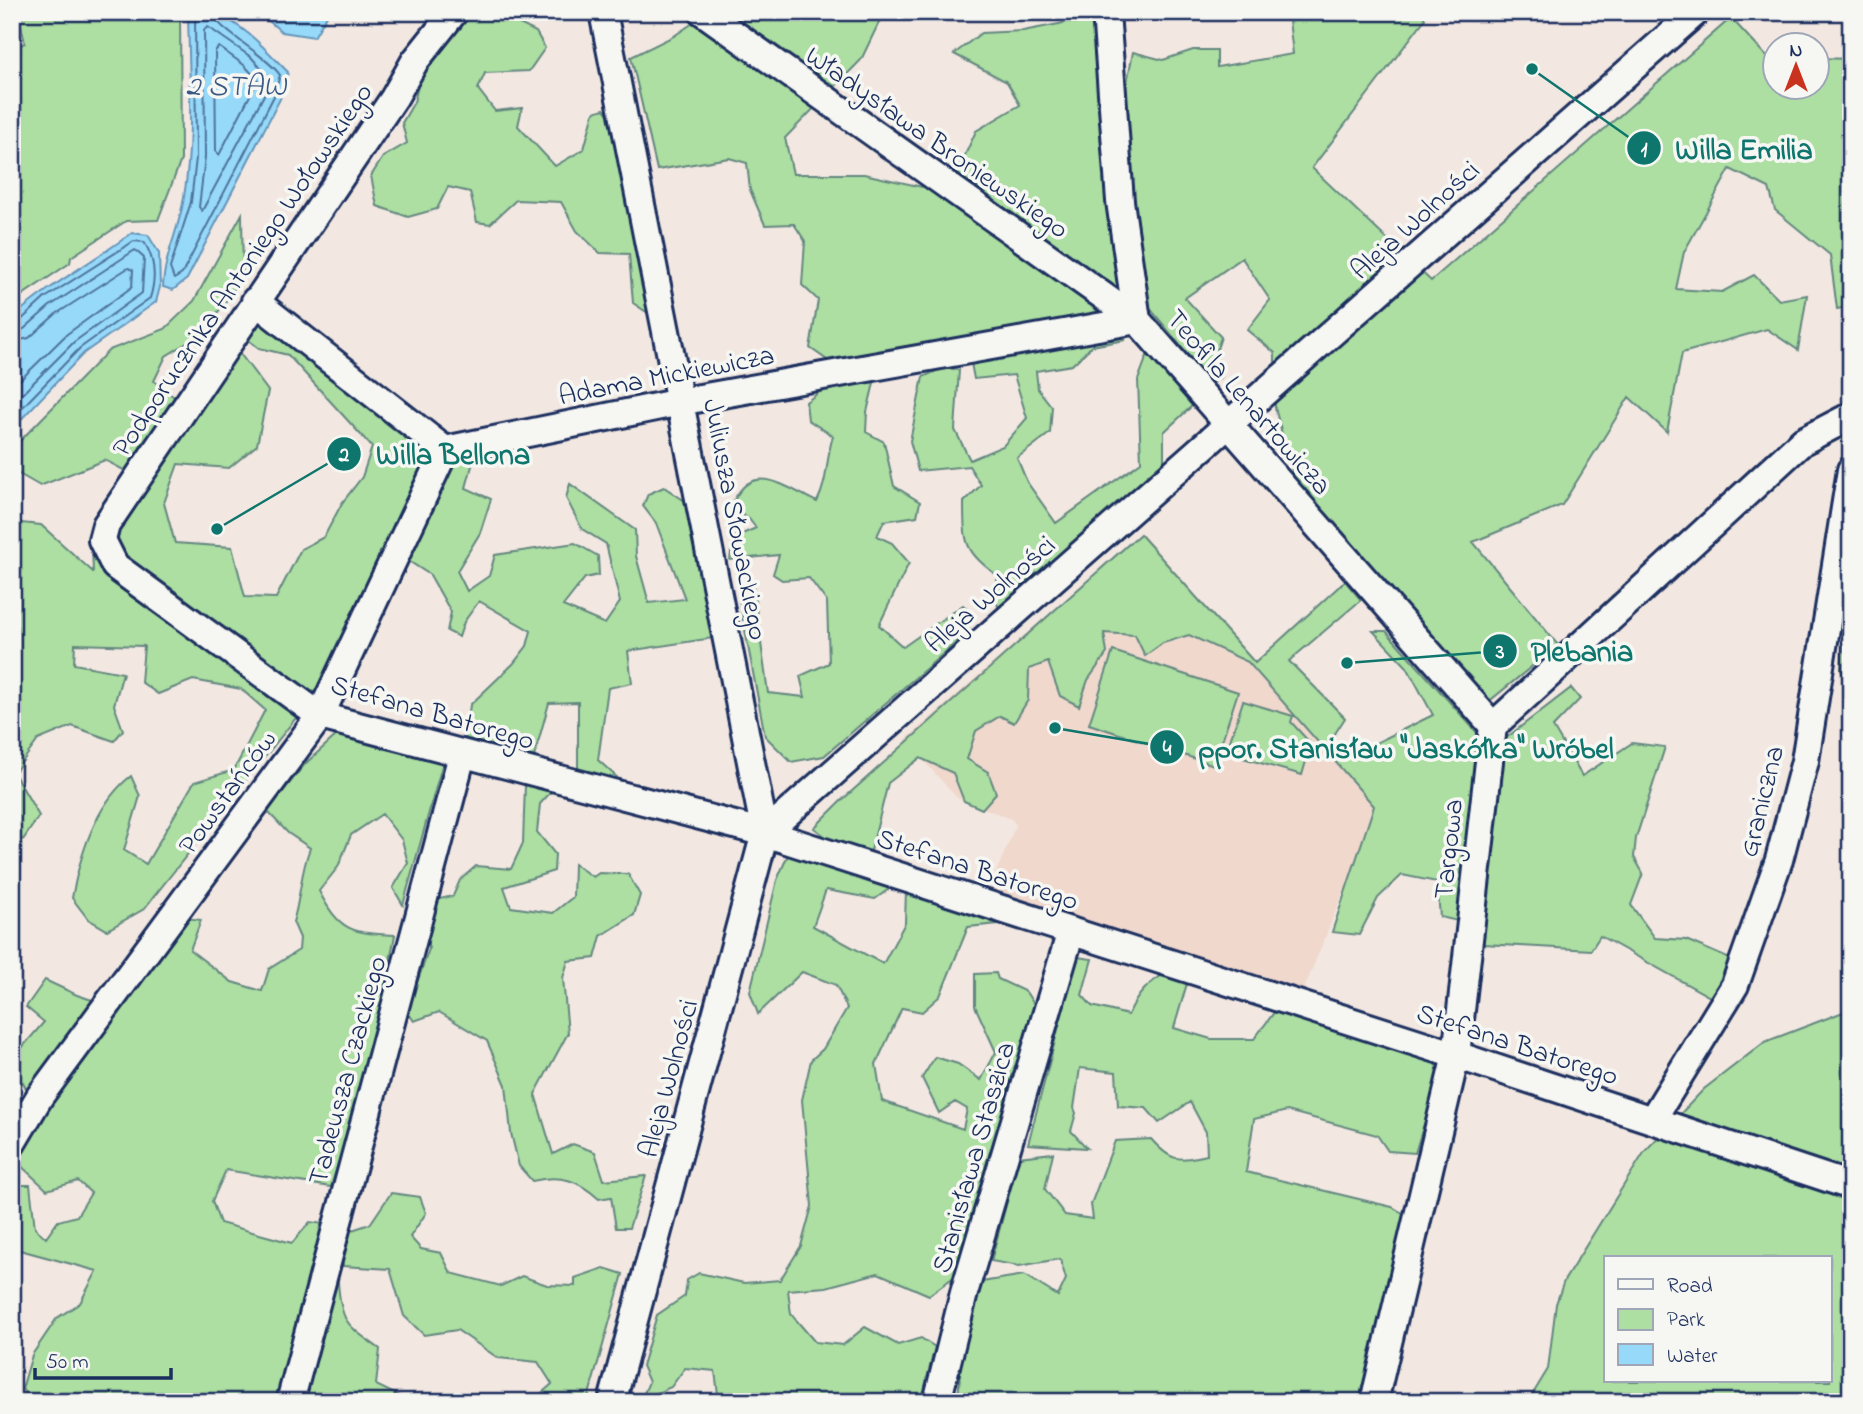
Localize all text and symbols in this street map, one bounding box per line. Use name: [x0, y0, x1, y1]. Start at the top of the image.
north arrow: [1762, 32, 1832, 102]
street label: Władysława Broniewskiego: [796, 37, 1076, 251]
text: N: [1790, 38, 1803, 65]
water label: 2 STAW: [186, 66, 288, 110]
street label: Podporucznika Antoniego Wołowskiego: [103, 76, 385, 466]
callout: Willa Emilia: [1627, 123, 1827, 174]
text: Willa Emilia: [1675, 130, 1813, 174]
text: 1: [1641, 136, 1648, 166]
street label: Aleja Wolności: [1342, 152, 1490, 291]
street label: Teofila Lenartowicza: [1155, 301, 1340, 505]
street label: Adama Mickiewicza: [555, 336, 778, 418]
street label: Juliusza Słowackiego: [690, 395, 777, 644]
callout: Willa Bellona: [326, 428, 544, 479]
text: Willa Bellona: [376, 435, 530, 479]
text: 2: [338, 441, 350, 471]
street label: Aleja Wolności: [917, 527, 1066, 664]
callout: Plebania: [1482, 625, 1648, 676]
text: Plebania: [1531, 632, 1633, 676]
text: 3: [1495, 638, 1505, 668]
street label: Stefana Batorego: [325, 666, 539, 763]
street label: Powstańców: [170, 722, 288, 864]
callout: ppor. Stanisław "Jaskółka" Wróbel: [1149, 722, 1628, 773]
text: ppor. Stanisław "Jaskółka" Wróbel: [1198, 729, 1614, 773]
text: 4: [1163, 735, 1172, 765]
street label: Graniczna: [1730, 742, 1797, 862]
street label: Targowa: [1425, 797, 1476, 901]
street label: Stefana Batorego: [871, 819, 1083, 923]
street label: Tadeusza Czackiego: [299, 952, 400, 1190]
street label: Stefana Batorego: [1411, 994, 1623, 1098]
street label: Aleja Wolności: [630, 995, 711, 1163]
street label: Stanisława Staszica: [923, 1038, 1028, 1278]
legend: [1604, 1256, 1832, 1382]
text: Road: [1667, 1272, 1713, 1302]
text: Park: [1667, 1306, 1706, 1336]
scale bar: [35, 1337, 172, 1381]
text: Water: [1667, 1342, 1718, 1372]
text: 50 m: [46, 1348, 89, 1378]

